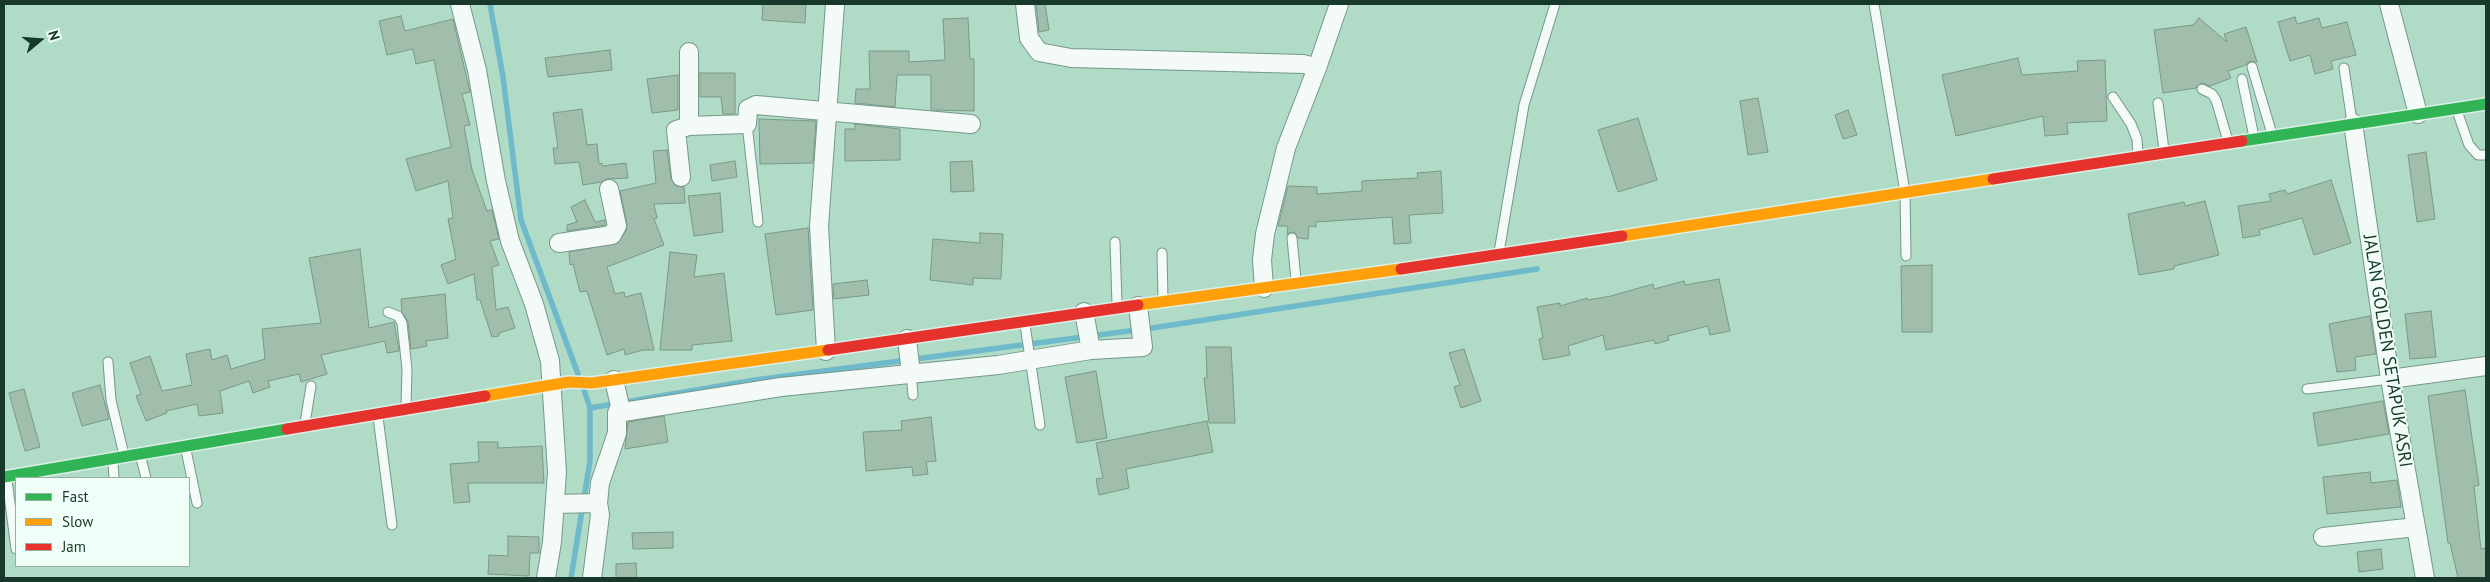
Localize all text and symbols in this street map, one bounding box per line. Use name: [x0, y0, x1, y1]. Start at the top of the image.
north arrow: [15, 15, 65, 65]
text: N: [44, 28, 64, 43]
street label: JALAN GOLDEN SETAPUK ASRI: [2358, 233, 2416, 469]
legend: [15, 477, 190, 567]
text: Fast: [62, 487, 89, 506]
text: Slow: [62, 512, 93, 531]
text: Jam: [62, 537, 86, 556]

